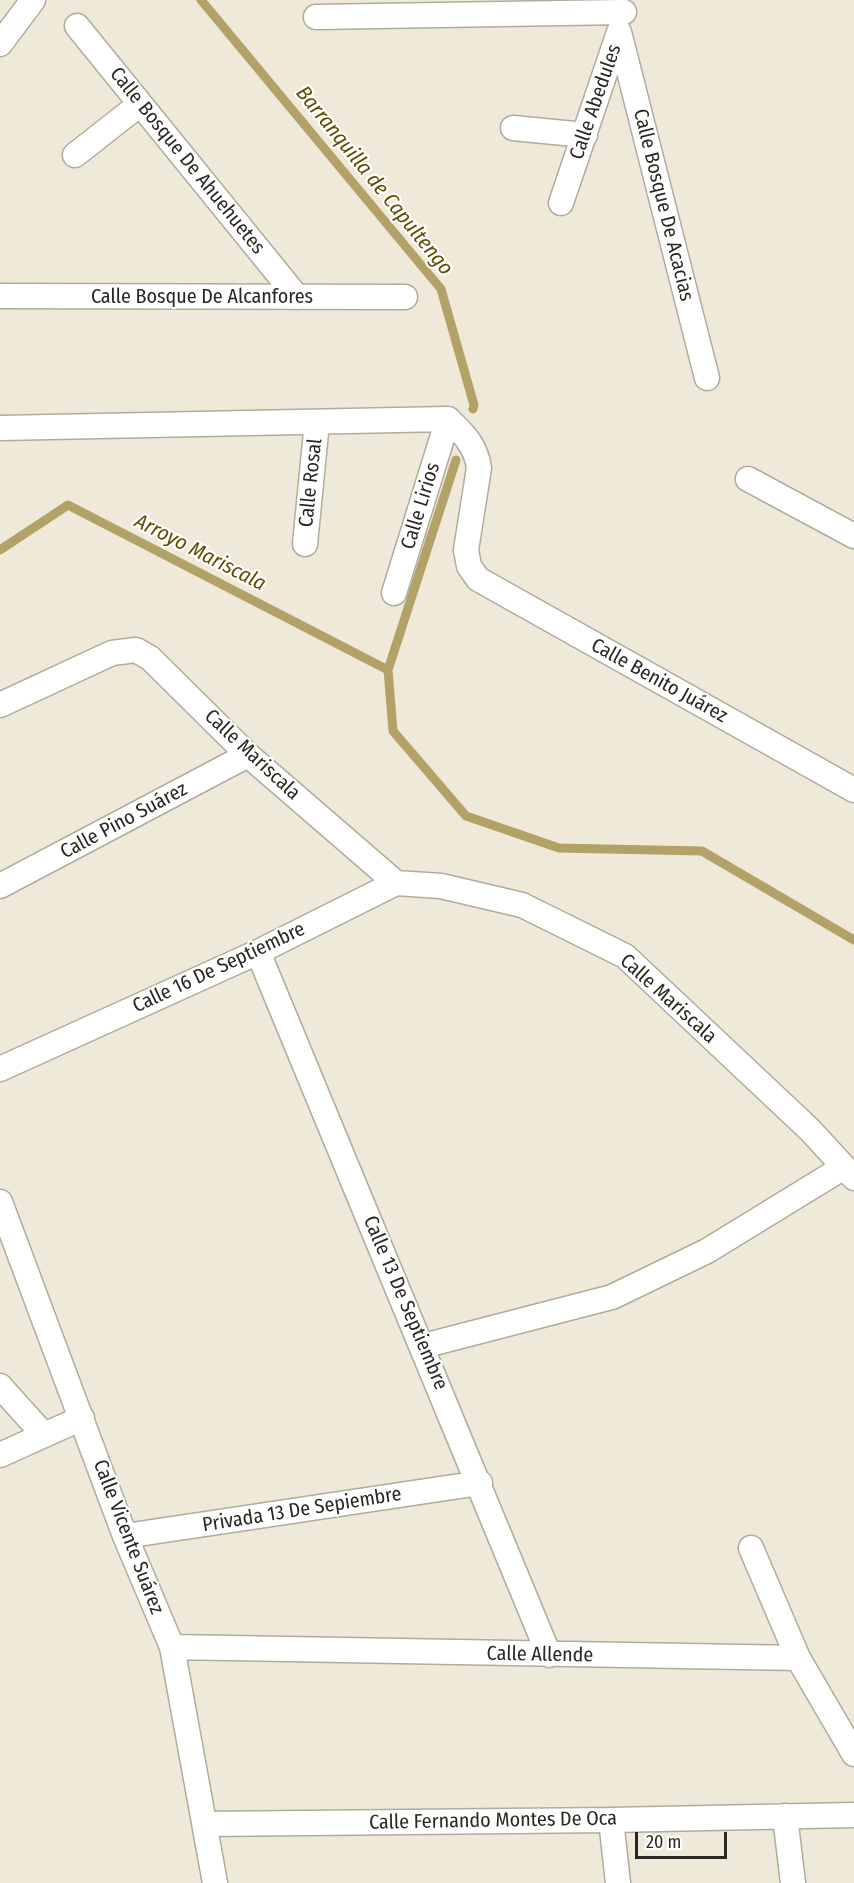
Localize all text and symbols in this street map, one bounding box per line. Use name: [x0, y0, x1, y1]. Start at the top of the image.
street label: Calle Abedules: [565, 41, 627, 163]
street label: Calle Bosque De Ahuehuetes: [104, 63, 270, 259]
water label: Barranquilla de Capultengo: [290, 81, 458, 281]
street label: Calle Bosque De Acacias: [628, 107, 698, 303]
street label: Calle Bosque De Alcanfores: [91, 285, 313, 309]
street label: Calle Rosal: [294, 437, 328, 529]
street label: Calle Lirios: [396, 460, 446, 552]
water label: Arroyo Mariscala: [130, 509, 270, 597]
street label: Calle Benito Juárez: [587, 634, 731, 728]
street label: Calle Mariscala: [199, 705, 305, 805]
street label: Calle Pino Suárez: [57, 778, 191, 864]
street label: Calle 16 De Septiembre: [129, 918, 309, 1018]
street label: Calle Mariscala: [615, 949, 721, 1049]
street label: Calle 13 De Septiembre: [358, 1212, 452, 1394]
street label: Calle Vicente Suárez: [88, 1456, 168, 1618]
street label: Privada 13 De Sepiembre: [201, 1482, 403, 1538]
street label: Calle Allende: [486, 1642, 594, 1668]
street label: Calle Fernando Montes De Oca: [369, 1807, 617, 1835]
scale bar: [638, 1820, 730, 1858]
text: 20 m: [646, 1831, 681, 1853]

